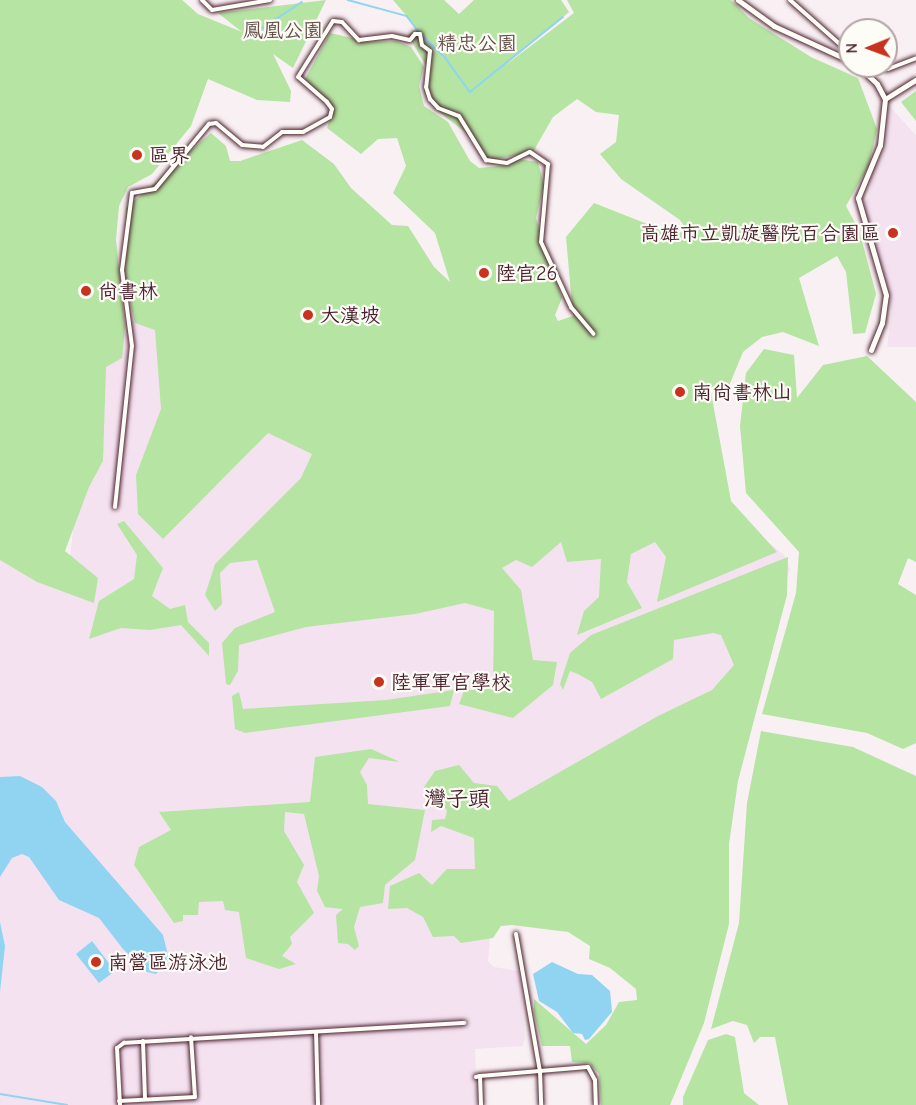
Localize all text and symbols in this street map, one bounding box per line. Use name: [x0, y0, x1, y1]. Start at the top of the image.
park label: 鳳凰公園: [243, 18, 323, 42]
north arrow: [838, 18, 898, 78]
park label: 精忠公園: [437, 31, 517, 55]
text: N: [843, 43, 861, 54]
place label: 區界: [149, 143, 189, 167]
marker: 區界: [130, 148, 144, 162]
place label: 高雄市立凱旋醫院百合園區: [640, 221, 880, 245]
marker: 高雄市立凱旋醫院百合園區: [884, 224, 902, 242]
place label: 陸官26: [496, 261, 557, 285]
marker: 陸官26: [477, 266, 491, 280]
place label: 尚書林: [98, 279, 158, 303]
marker: 尚書林: [79, 284, 93, 298]
place label: 大漢坡: [320, 303, 380, 327]
marker: 大漢坡: [301, 308, 315, 322]
place label: 南尚書林山: [692, 380, 792, 404]
marker: 南尚書林山: [673, 385, 687, 399]
place label: 陸軍軍官學校: [391, 670, 511, 694]
marker: 陸軍軍官學校: [372, 675, 386, 689]
district label: 灣子頭: [424, 787, 490, 813]
place label: 南營區游泳池: [108, 950, 228, 974]
marker: 南營區游泳池: [89, 955, 103, 969]

